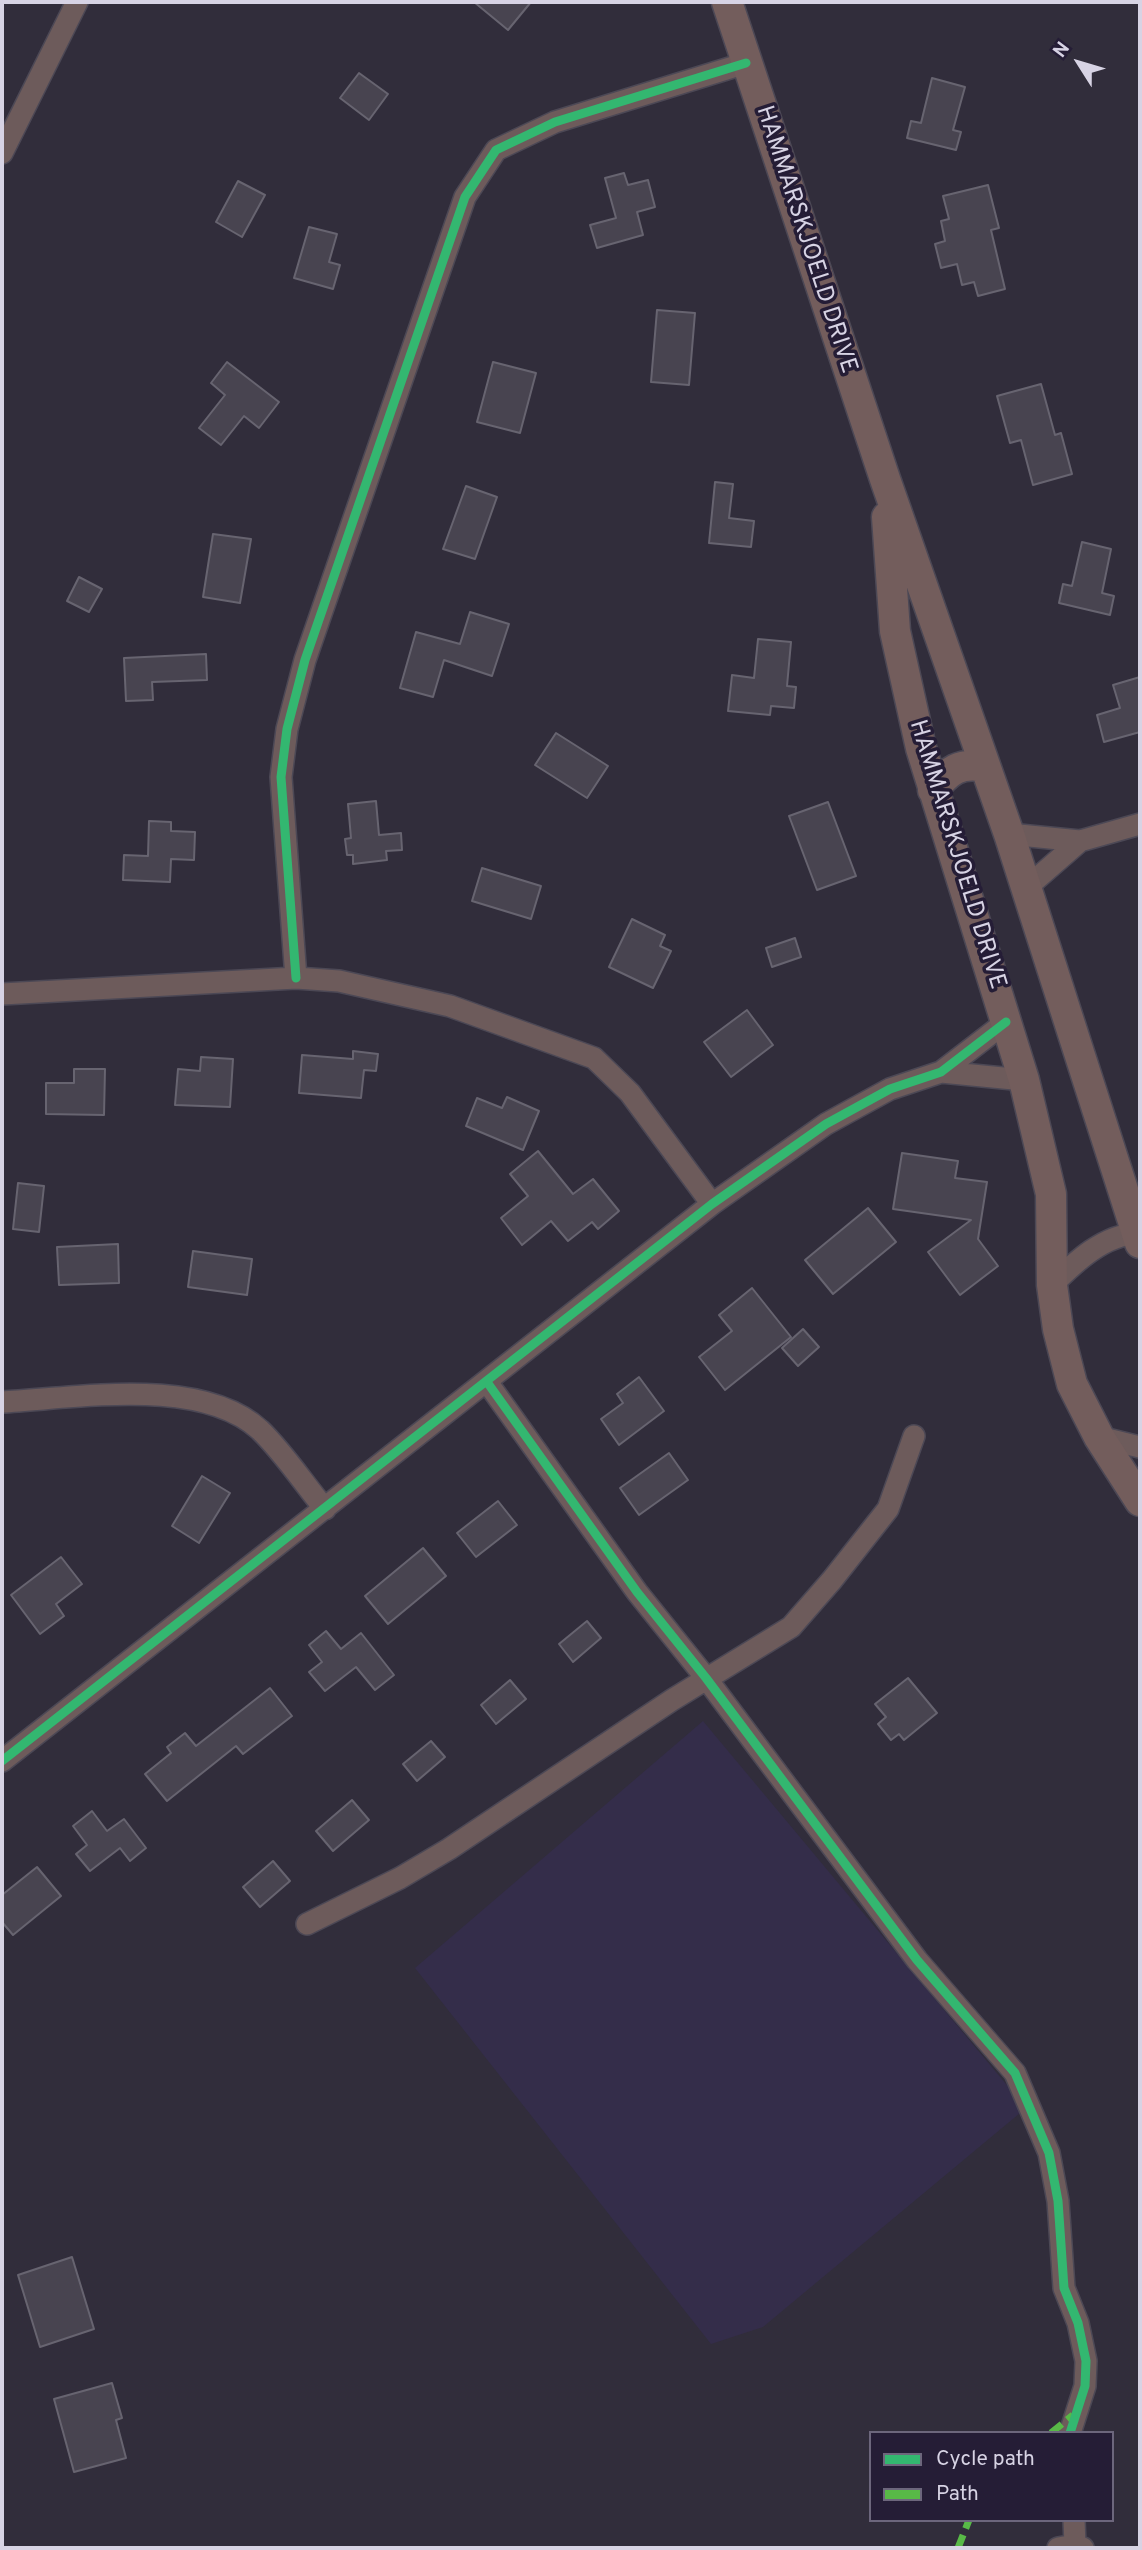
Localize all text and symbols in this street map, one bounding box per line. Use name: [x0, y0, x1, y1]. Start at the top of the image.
north arrow: [1044, 28, 1114, 98]
text: N: [1049, 38, 1076, 63]
street label: HAMMARSKJOELD DRIVE: [748, 103, 862, 377]
street label: HAMMARSKJOELD DRIVE: [901, 717, 1011, 993]
legend: [869, 2431, 1114, 2522]
text: Cycle path: [936, 2446, 1035, 2473]
text: Path: [936, 2481, 979, 2508]

